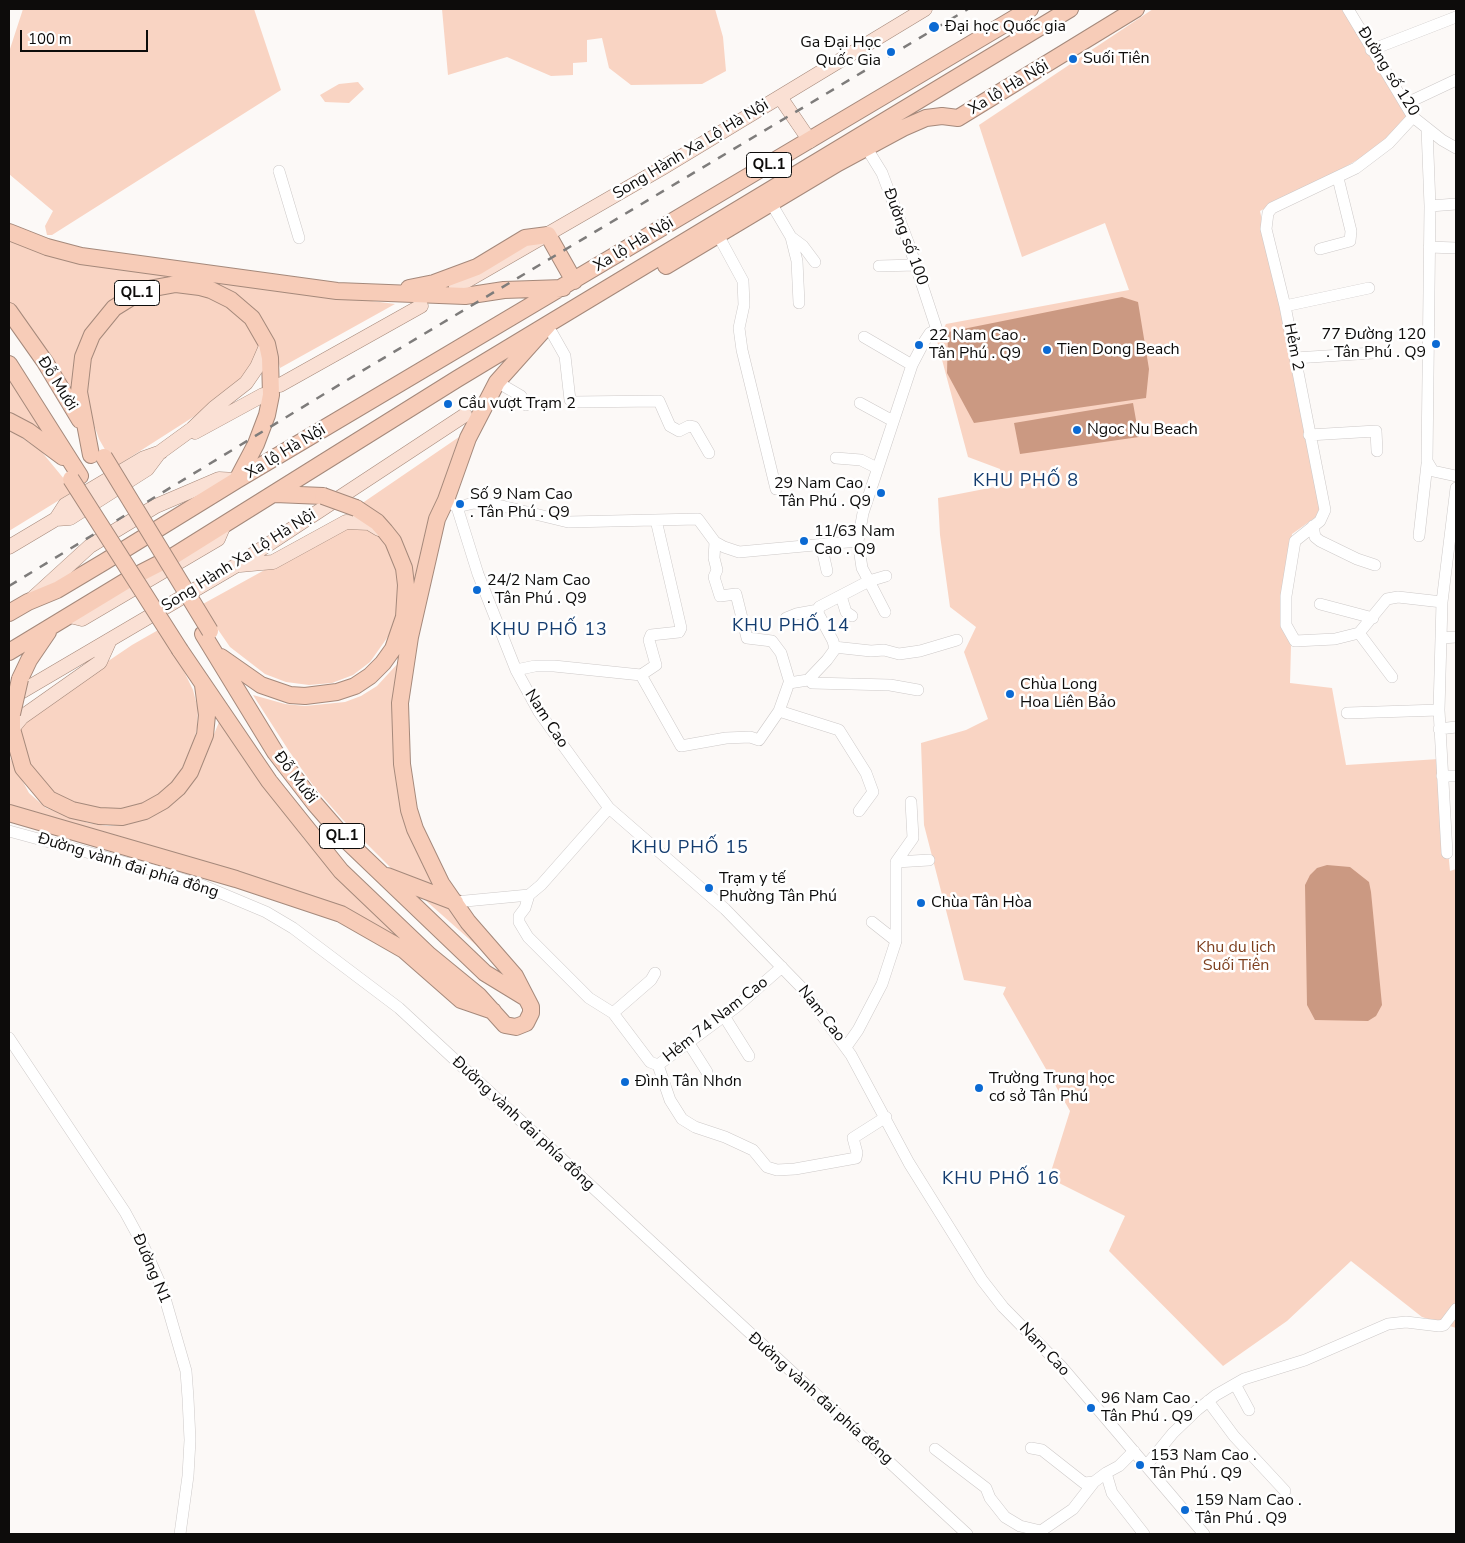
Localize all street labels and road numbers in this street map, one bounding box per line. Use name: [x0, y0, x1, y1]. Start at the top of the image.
street label: Đường số 120: [1353, 24, 1423, 120]
street label: Xa lộ Hà Nội: [966, 57, 1052, 119]
street label: Song Hành Xa Lộ Hà Nội: [610, 96, 772, 204]
road number: QL.1: [746, 152, 792, 178]
street label: Đường số 100: [879, 186, 931, 288]
street label: Xa lộ Hà Nội: [591, 214, 677, 276]
road number: QL.1: [114, 280, 160, 306]
street label: Hẻm 2: [1279, 322, 1307, 372]
street label: Đỗ Mười: [33, 353, 81, 415]
street label: Xa lộ Hà Nội: [243, 421, 329, 483]
street label: Song Hành Xa Lộ Hà Nội: [158, 506, 320, 616]
street label: Nam Cao: [520, 686, 572, 752]
street label: Đỗ Mười: [269, 748, 321, 808]
road number: QL.1: [320, 824, 364, 848]
street label: Đường vành đai phía đông: [35, 829, 221, 903]
street label: Hẻm 74 Nam Cao: [660, 973, 772, 1067]
street label: Nam Cao: [793, 982, 849, 1046]
street label: Đường vành đai phía đông: [448, 1053, 598, 1195]
street label: Đường N1: [128, 1231, 174, 1307]
street label: Nam Cao: [1014, 1319, 1074, 1381]
street label: Đường vành đai phía đông: [744, 1329, 896, 1469]

